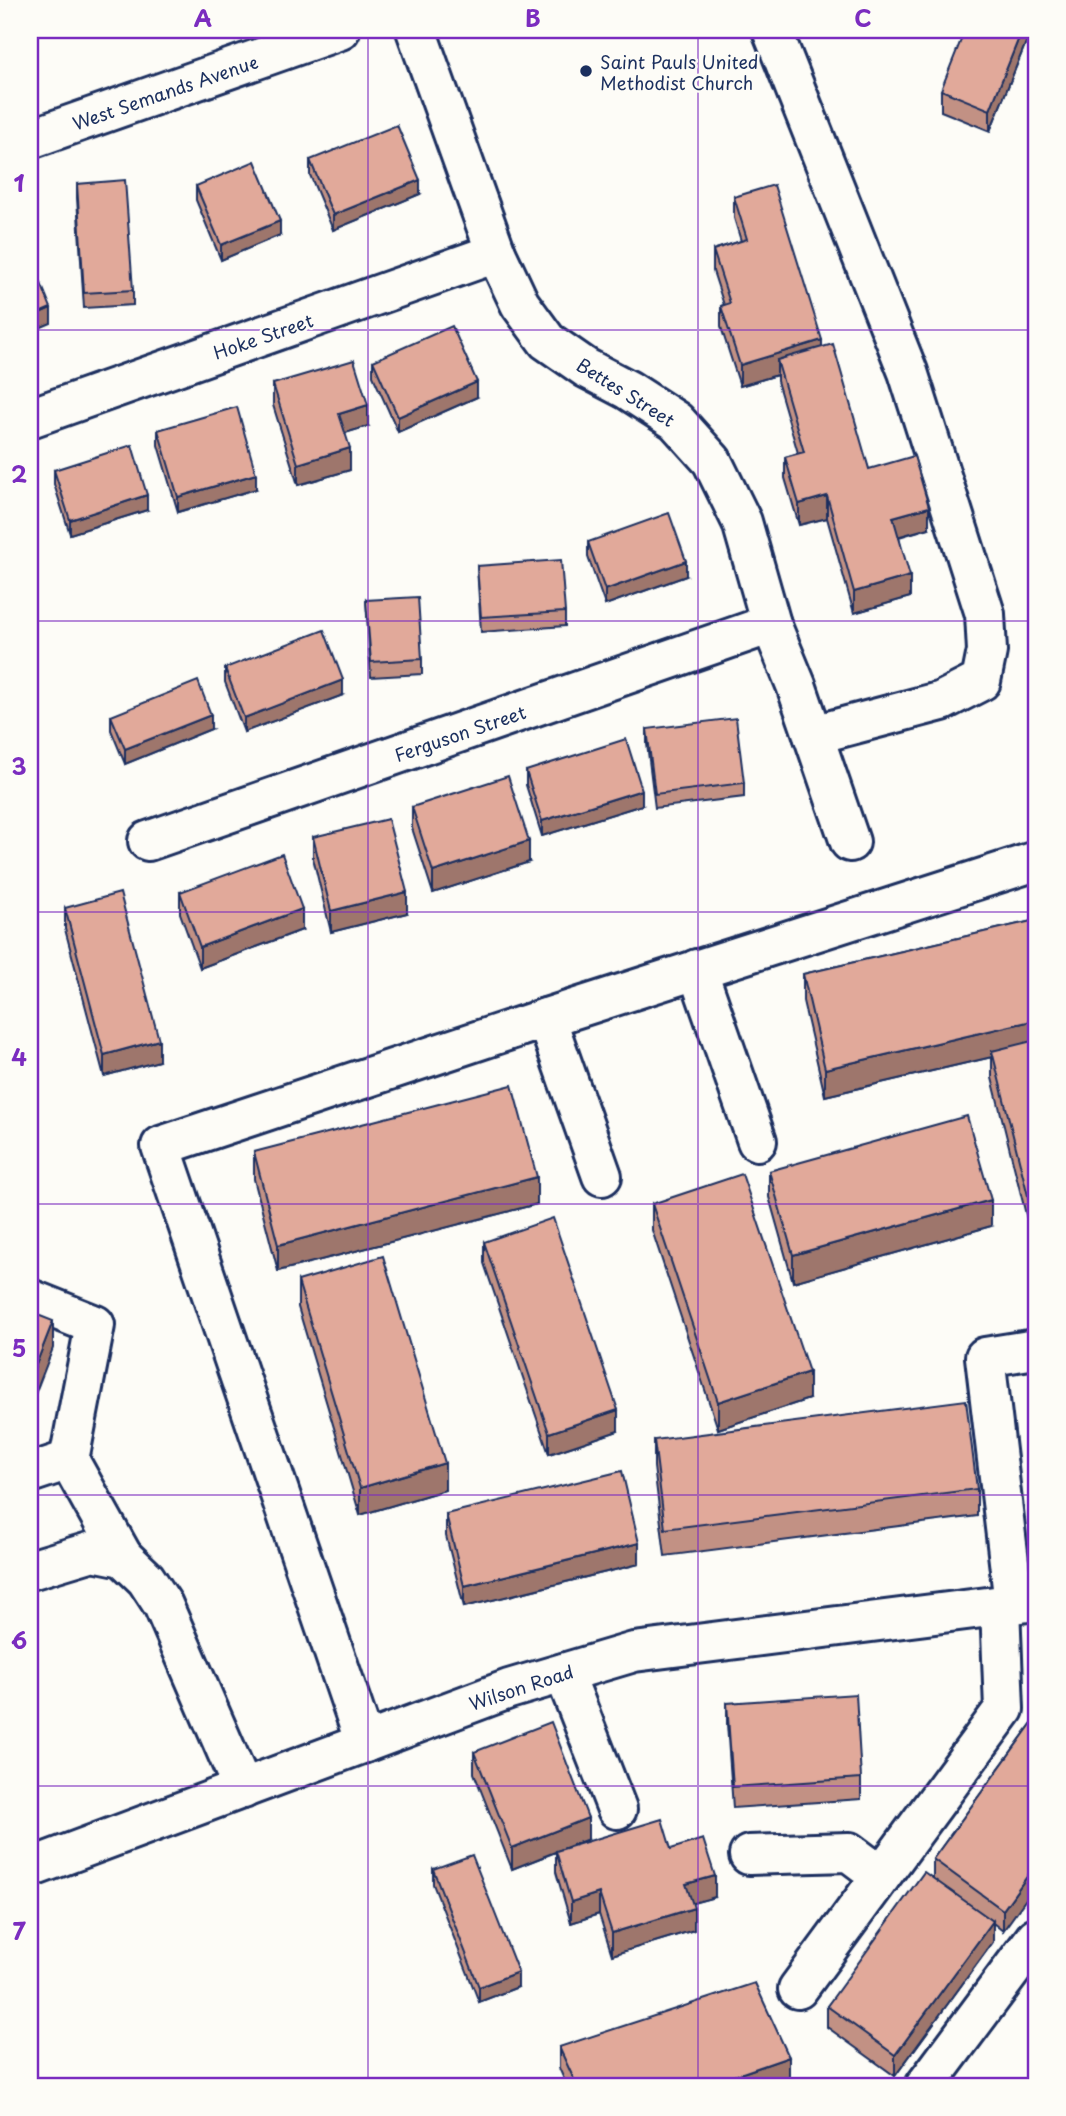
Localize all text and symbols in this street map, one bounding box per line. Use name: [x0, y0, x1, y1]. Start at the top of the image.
text: A: [194, 0, 212, 35]
text: B: [525, 0, 541, 35]
text: C: [854, 0, 872, 35]
street label: West Semands Avenue: [69, 48, 261, 136]
place label: Saint Pauls United Methodist Church: [600, 48, 758, 96]
marker: Saint Pauls United Methodist Church: [578, 63, 594, 79]
text: 1: [14, 165, 25, 200]
street label: Hoke Street: [209, 306, 317, 366]
street label: Bettes Street: [572, 351, 680, 433]
text: 2: [11, 456, 27, 491]
street label: Ferguson Street: [391, 698, 529, 768]
text: 3: [11, 748, 27, 783]
text: 4: [11, 1039, 27, 1074]
text: 5: [12, 1330, 26, 1365]
text: 6: [11, 1622, 27, 1657]
street label: Wilson Road: [465, 1657, 577, 1717]
text: 7: [12, 1913, 26, 1948]

